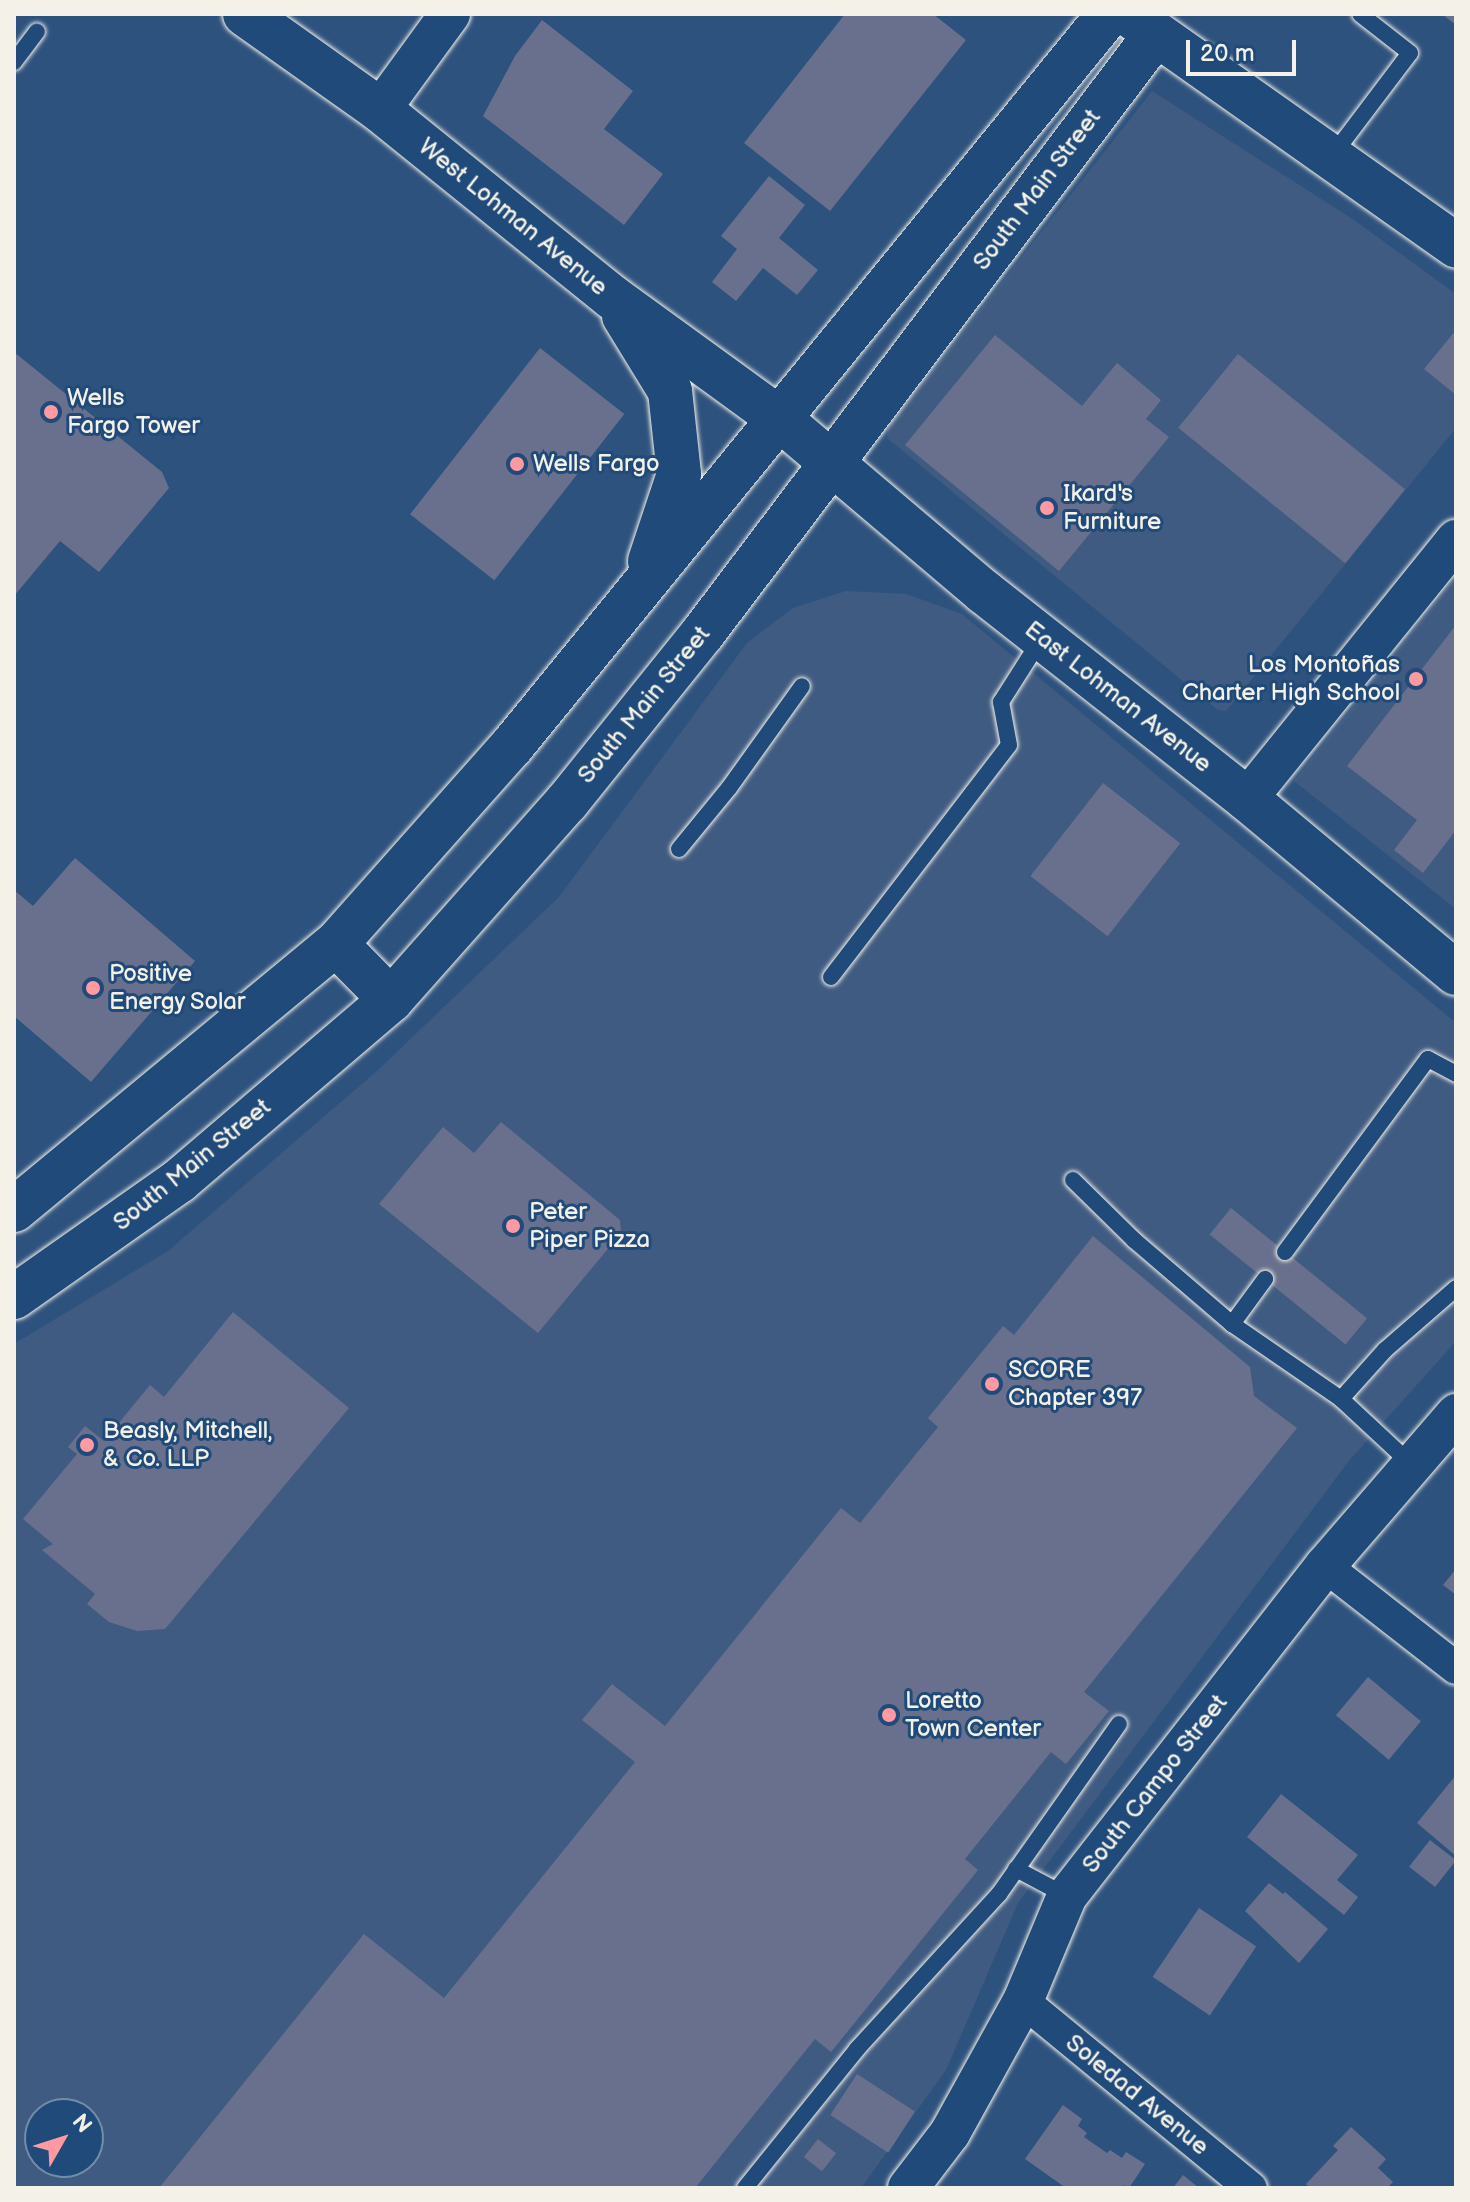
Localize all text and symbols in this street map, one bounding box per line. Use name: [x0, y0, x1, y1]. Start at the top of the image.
scale bar: [1190, 24, 1300, 74]
text: 20 m: [1200, 39, 1255, 68]
street label: South Main Street: [967, 104, 1107, 276]
street label: West Lohman Avenue: [413, 132, 613, 302]
place label: Wells Fargo Tower: [67, 384, 201, 440]
marker: Wells Fargo Tower: [42, 403, 60, 421]
place label: Wells Fargo: [533, 450, 660, 478]
marker: Wells Fargo: [508, 455, 526, 473]
place label: Ikard's Furniture: [1063, 480, 1161, 536]
marker: Ikard's Furniture: [1038, 499, 1056, 517]
street label: East Lohman Avenue: [1019, 615, 1217, 779]
street label: South Main Street: [572, 620, 716, 790]
place label: Los Montoñas Charter High School: [1181, 651, 1400, 707]
marker: Los Montoñas Charter High School: [1407, 670, 1425, 688]
place label: Positive Energy Solar: [109, 960, 248, 1016]
marker: Positive Energy Solar: [84, 979, 102, 997]
street label: South Main Street: [107, 1093, 277, 1237]
place label: Peter Piper Pizza: [529, 1198, 650, 1254]
marker: Peter Piper Pizza: [504, 1217, 522, 1235]
place label: SCORE Chapter 397: [1008, 1356, 1142, 1412]
marker: SCORE Chapter 397: [983, 1375, 1001, 1393]
place label: Beasly, Mitchell, & Co. LLP: [103, 1417, 272, 1473]
marker: Beasly, Mitchell, & Co. LLP: [78, 1436, 96, 1454]
place label: Loretto Town Center: [905, 1687, 1041, 1743]
street label: South Campo Street: [1076, 1689, 1234, 1879]
marker: Loretto Town Center: [880, 1706, 898, 1724]
street label: Soledad Avenue: [1060, 2029, 1214, 2161]
north arrow: [24, 2098, 104, 2178]
text: N: [66, 2109, 97, 2139]

